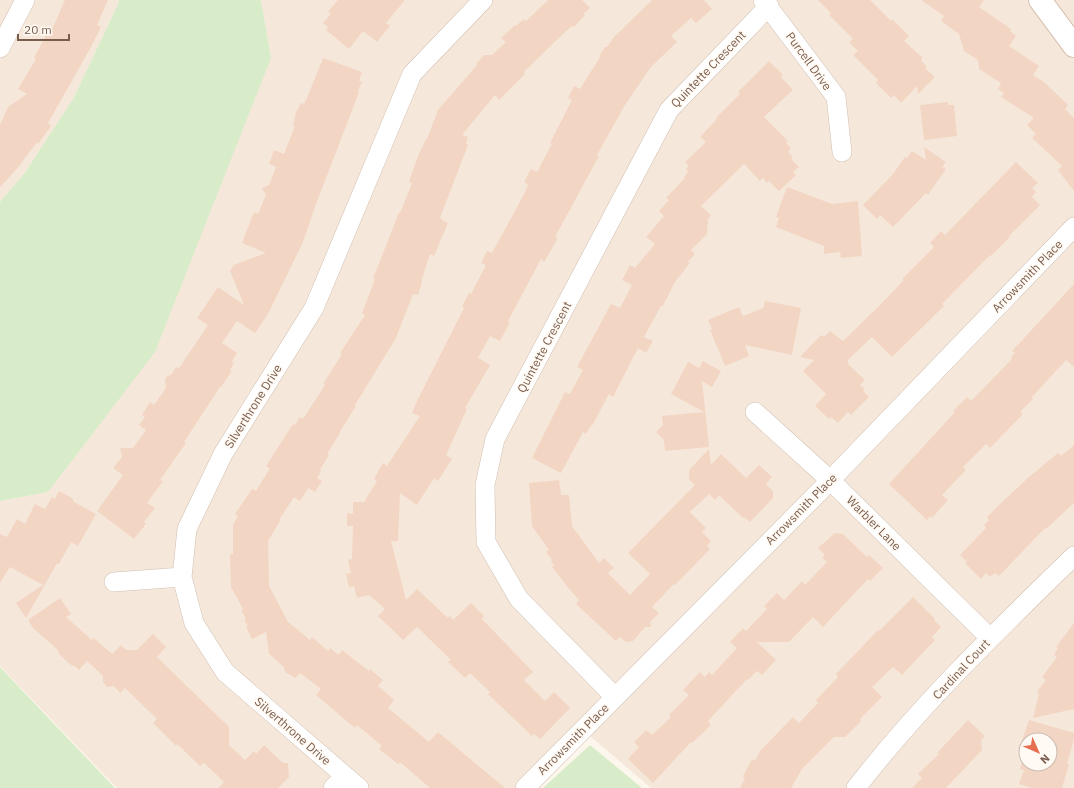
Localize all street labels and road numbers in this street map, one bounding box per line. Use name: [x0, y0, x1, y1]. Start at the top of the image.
street label: Quintette Crescent: [667, 27, 749, 111]
street label: Purcell Drive: [783, 29, 835, 93]
street label: Arrowsmith Place: [989, 236, 1066, 315]
street label: Quintette Crescent: [514, 299, 574, 395]
street label: Silverthrone Drive: [221, 361, 285, 451]
street label: Arrowsmith Place: [762, 470, 840, 548]
street label: Warbler Lane: [844, 493, 905, 554]
street label: Cardinal Court: [929, 636, 993, 702]
street label: Silverthrone Drive: [252, 694, 335, 768]
street label: Arrowsmith Place: [534, 700, 612, 778]

